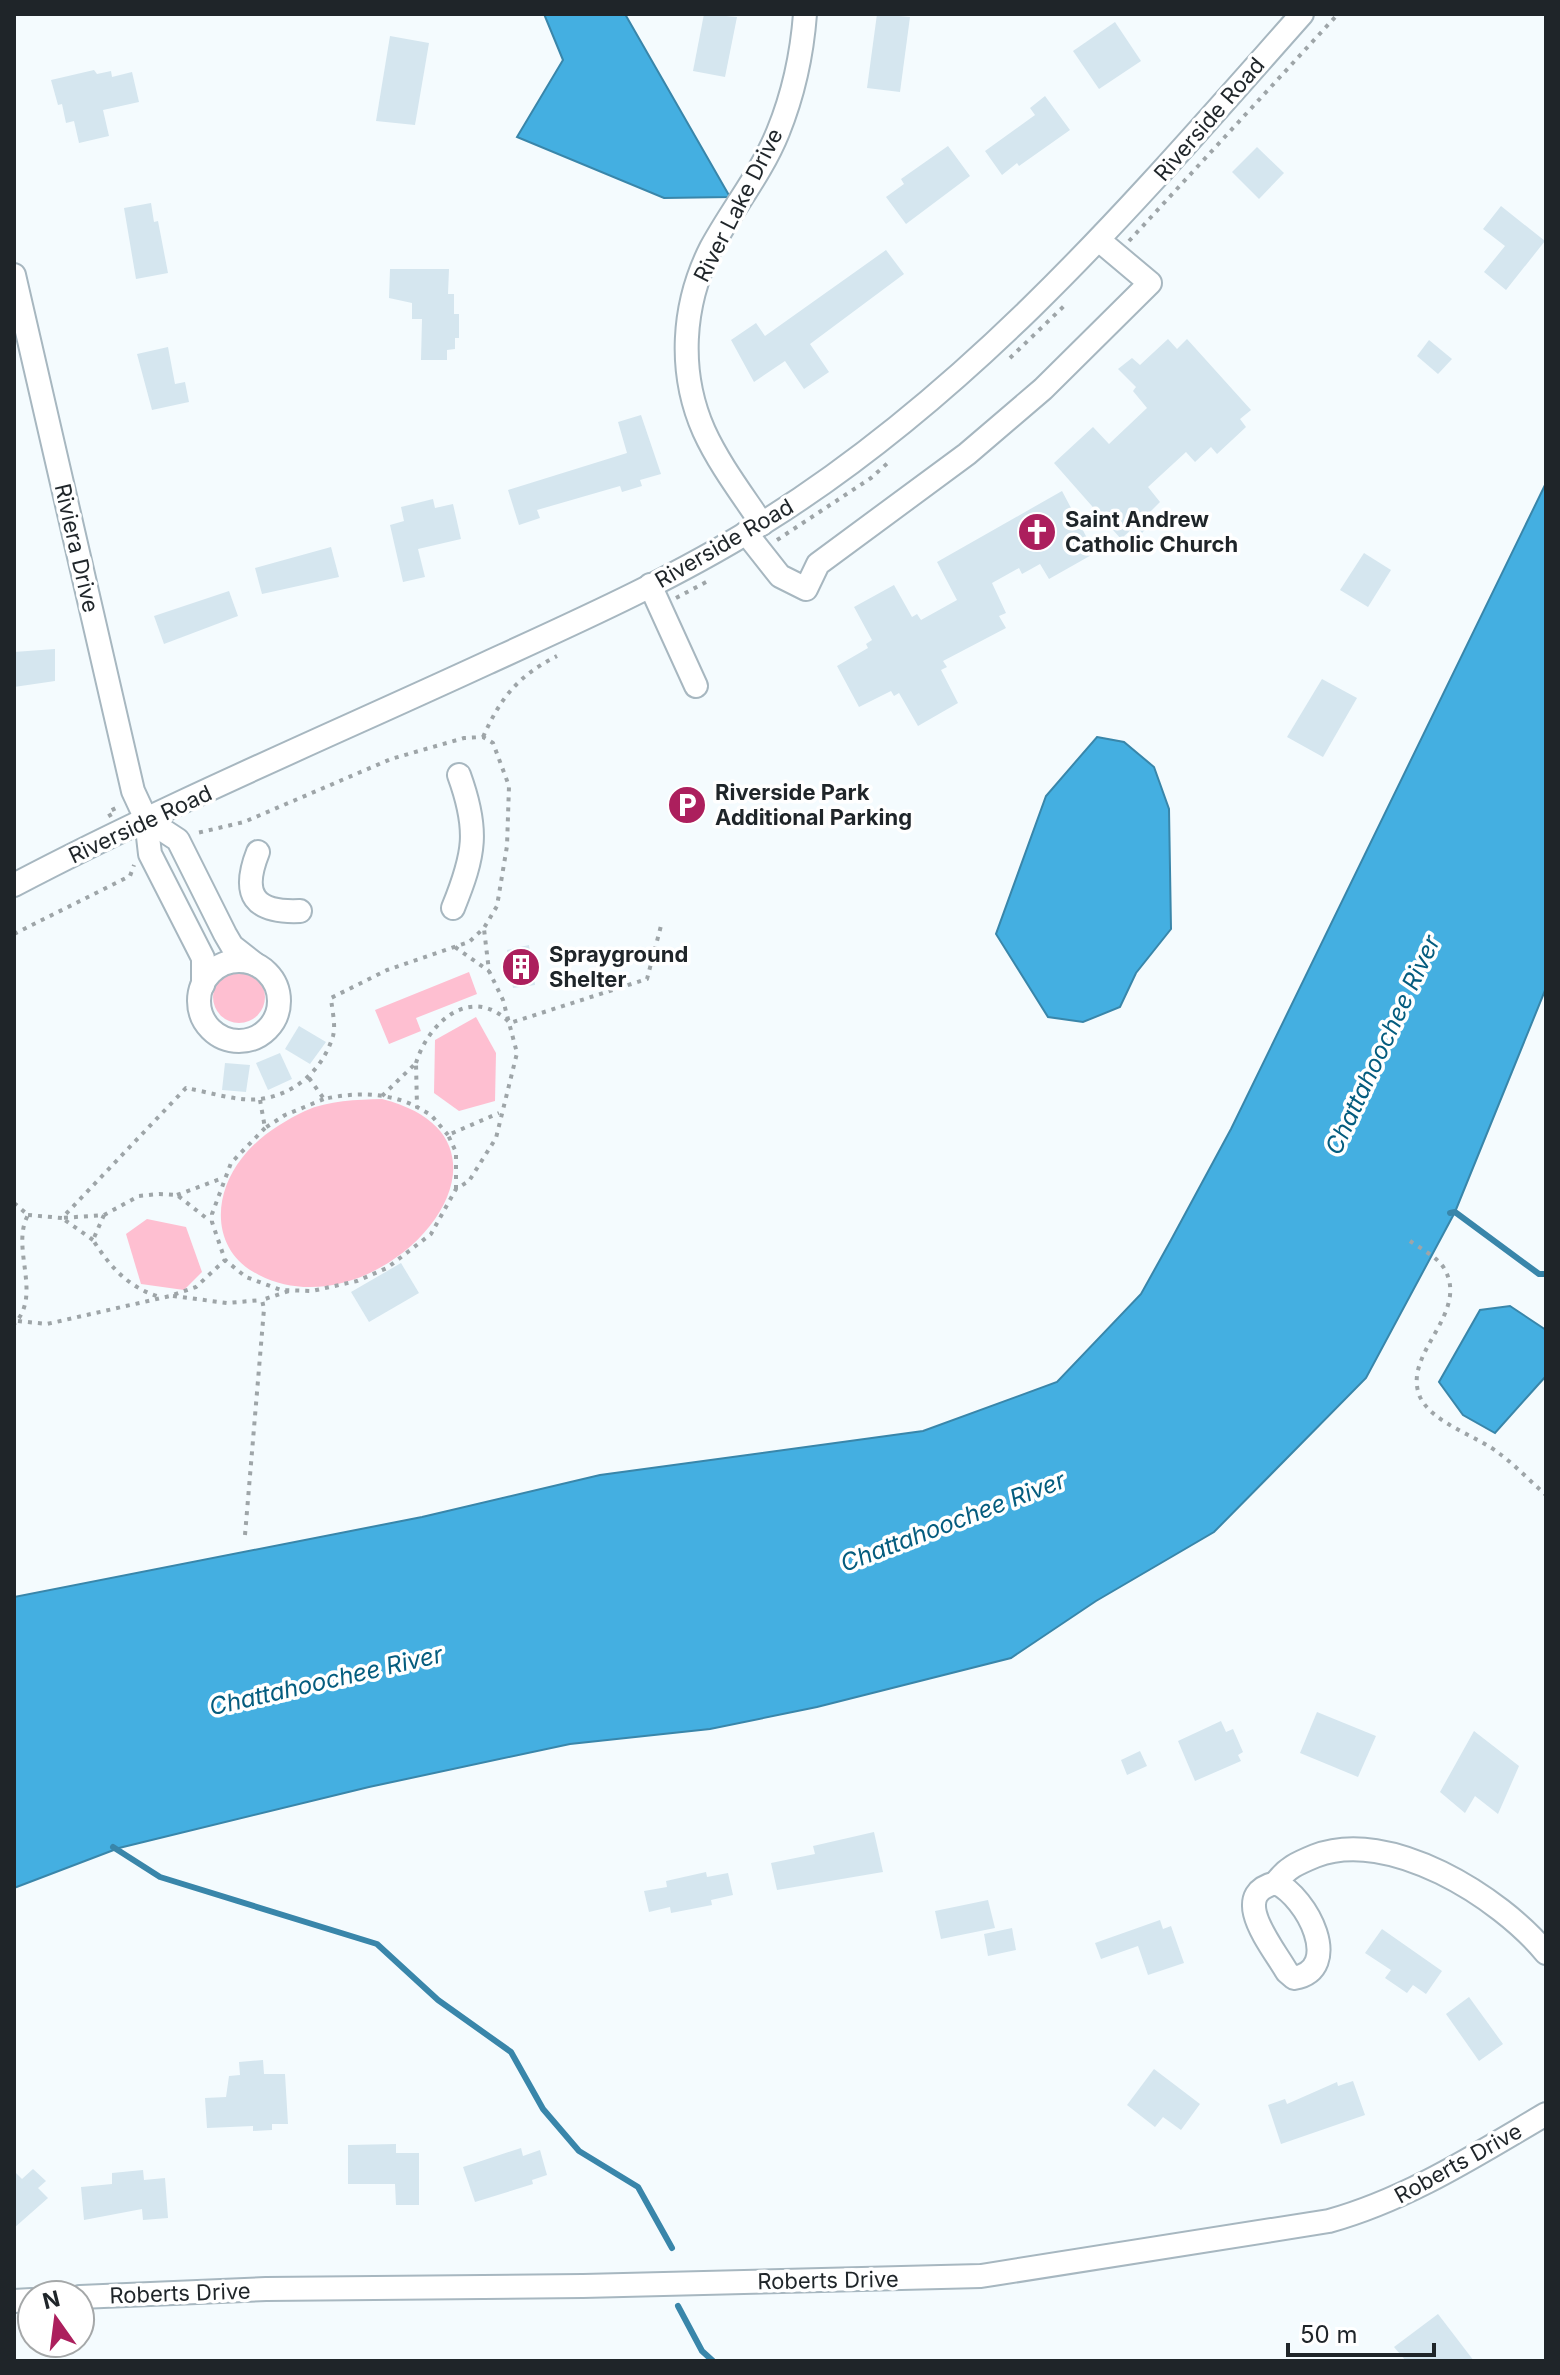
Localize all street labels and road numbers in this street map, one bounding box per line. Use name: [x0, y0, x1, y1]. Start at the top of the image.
street label: Riverside Road: [1148, 52, 1270, 186]
street label: River Lake Drive: [688, 124, 788, 286]
street label: Riviera Drive: [50, 481, 104, 615]
street label: Riverside Road: [650, 493, 798, 593]
street label: Riverside Road: [64, 779, 216, 869]
street label: Roberts Drive: [1390, 2117, 1526, 2209]
street label: Roberts Drive: [757, 2266, 899, 2294]
street label: Roberts Drive: [109, 2278, 251, 2308]

